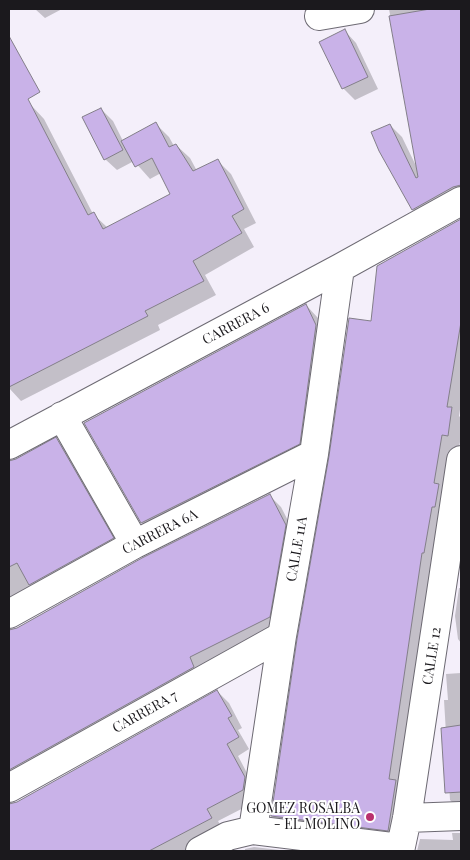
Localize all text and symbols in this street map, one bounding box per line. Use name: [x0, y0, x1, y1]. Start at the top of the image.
street label: CARRERA 6: [200, 299, 272, 349]
street label: CARRERA 6A: [120, 506, 200, 558]
street label: CALLE 11A: [283, 515, 311, 583]
street label: CALLE 12: [419, 626, 445, 686]
street label: CARRERA 7: [109, 687, 181, 737]
place label: GOMEZ ROSALBA - EL MOLINO: [246, 801, 360, 834]
marker: GOMEZ ROSALBA - EL MOLINO: [364, 811, 376, 823]

